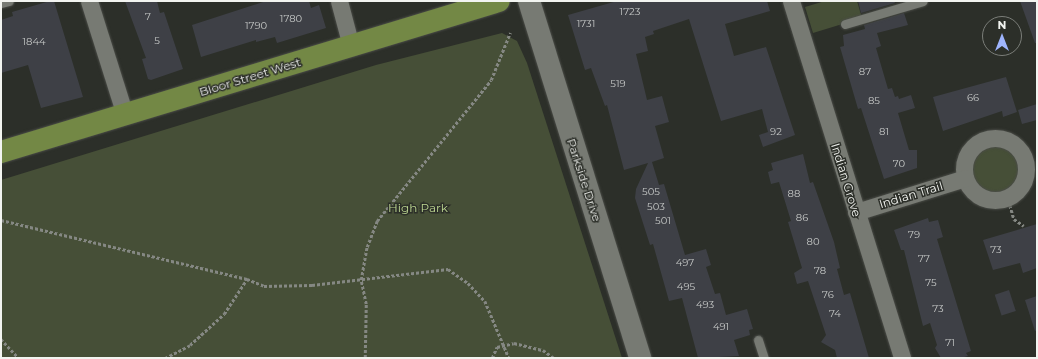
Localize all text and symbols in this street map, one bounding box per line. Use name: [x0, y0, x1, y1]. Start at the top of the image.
house number: 1723: [620, 6, 640, 18]
house number: 7: [145, 11, 151, 23]
house number: 1780: [280, 13, 302, 25]
north arrow: [982, 16, 1022, 56]
house number: 1731: [577, 18, 595, 30]
text: N: [998, 18, 1006, 32]
house number: 1790: [245, 20, 267, 32]
house number: 5: [154, 35, 160, 47]
house number: 1844: [22, 36, 46, 48]
street label: Bloor Street West: [198, 55, 302, 99]
house number: 87: [859, 66, 871, 78]
house number: 519: [610, 78, 626, 90]
house number: 66: [967, 92, 979, 104]
house number: 85: [868, 95, 880, 107]
house number: 92: [770, 126, 782, 138]
house number: 81: [879, 126, 889, 138]
street label: Parkside Drive: [564, 137, 604, 223]
street label: Indian Grove: [828, 141, 864, 219]
house number: 70: [893, 158, 905, 170]
street label: Indian Trail: [877, 178, 945, 212]
house number: 505: [642, 186, 660, 198]
house number: 88: [788, 188, 800, 200]
park label: High Park: [388, 201, 448, 215]
house number: 503: [647, 201, 665, 213]
house number: 86: [796, 212, 808, 224]
house number: 501: [655, 215, 671, 227]
house number: 79: [908, 229, 920, 241]
house number: 80: [807, 236, 819, 248]
house number: 73: [990, 244, 1002, 256]
house number: 77: [918, 253, 930, 265]
house number: 497: [676, 257, 694, 269]
house number: 78: [814, 265, 826, 277]
house number: 75: [925, 277, 937, 289]
house number: 495: [677, 281, 695, 293]
house number: 76: [822, 289, 834, 301]
house number: 493: [696, 299, 714, 311]
house number: 73: [932, 303, 944, 315]
house number: 74: [829, 308, 841, 320]
house number: 491: [713, 321, 729, 333]
house number: 71: [945, 337, 955, 349]

